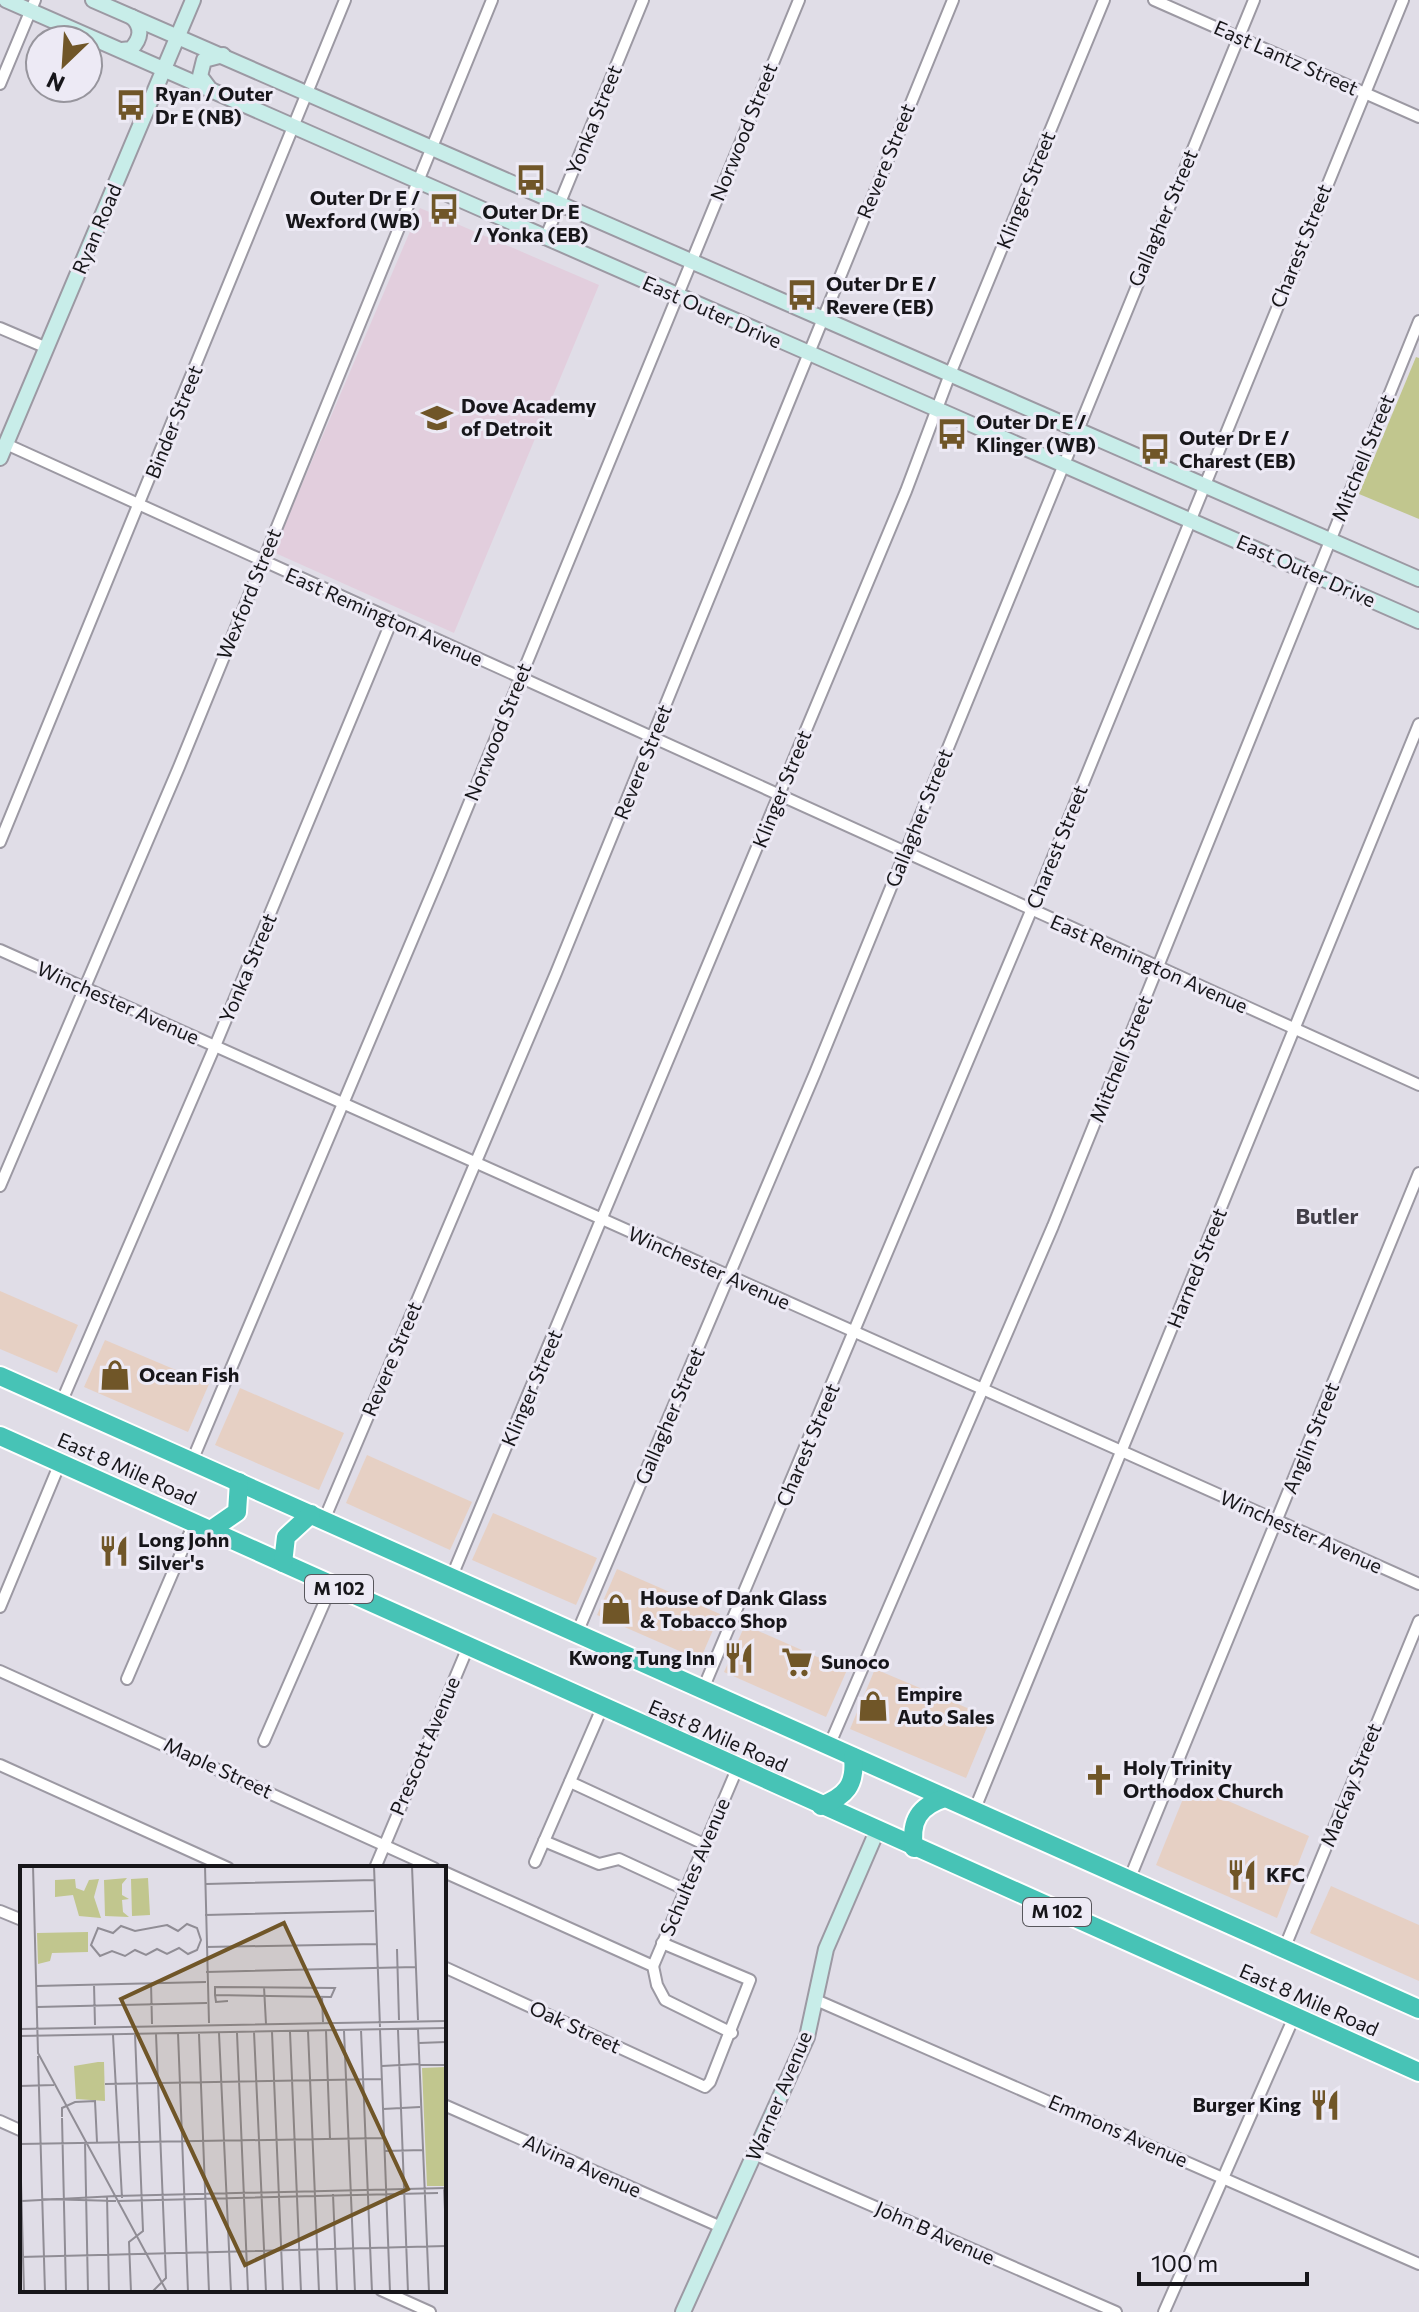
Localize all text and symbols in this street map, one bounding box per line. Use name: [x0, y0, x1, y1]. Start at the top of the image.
street label: East Lantz Street: [1211, 15, 1362, 100]
north arrow: [24, 24, 104, 104]
street label: Norwood Street: [705, 59, 782, 204]
street label: Yonka Street: [560, 61, 626, 178]
text: N: [42, 67, 69, 98]
place label: Ryan / Outer Dr E (NB): [155, 81, 273, 128]
bus stop icon: Ryan / Outer Dr E (NB): [114, 88, 148, 122]
street label: Revere Street: [851, 100, 919, 222]
street label: Klinger Street: [991, 127, 1060, 252]
street label: Gallagher Street: [1122, 145, 1202, 290]
bus stop icon: Outer Dr E / Yonka (EB): [514, 163, 548, 197]
street label: Ryan Road: [66, 180, 126, 277]
street label: Charest Street: [1264, 180, 1336, 311]
place label: Outer Dr E / Wexford (WB): [285, 185, 420, 232]
bus stop icon: Outer Dr E / Wexford (WB): [427, 192, 461, 226]
place label: Outer Dr E / Yonka (EB): [473, 199, 589, 246]
street label: East Outer Drive: [639, 270, 786, 352]
place label: Outer Dr E / Revere (EB): [826, 271, 936, 318]
bus stop icon: Outer Dr E / Revere (EB): [785, 278, 819, 312]
street label: Binder Street: [139, 362, 207, 482]
street label: Mitchell Street: [1326, 391, 1398, 525]
place label: Dove Academy of Detroit: [461, 393, 596, 440]
school or university icon: Dove Academy of Detroit: [420, 401, 454, 435]
place label: Outer Dr E / Klinger (WB): [976, 409, 1096, 456]
bus stop icon: Outer Dr E / Klinger (WB): [935, 417, 969, 451]
place label: Outer Dr E / Charest (EB): [1179, 425, 1296, 472]
bus stop icon: Outer Dr E / Charest (EB): [1138, 432, 1172, 466]
street label: Wexford Street: [211, 525, 285, 663]
street label: East Outer Drive: [1233, 529, 1380, 611]
street label: East Remington Avenue: [282, 562, 487, 670]
street label: Norwood Street: [459, 659, 536, 804]
street label: Revere Street: [608, 701, 676, 823]
street label: Klinger Street: [747, 726, 816, 851]
street label: Gallagher Street: [879, 745, 957, 890]
street label: Charest Street: [1020, 781, 1092, 912]
street label: Yonka Street: [213, 909, 281, 1026]
street label: East Remington Avenue: [1047, 909, 1252, 1017]
street label: Winchester Avenue: [34, 956, 203, 1049]
street label: Mitchell Street: [1084, 992, 1156, 1126]
district label: Butler: [1295, 1202, 1359, 1229]
street label: Harned Street: [1161, 1204, 1231, 1331]
street label: Winchester Avenue: [625, 1221, 794, 1314]
street label: Revere Street: [356, 1298, 426, 1419]
street label: Klinger Street: [496, 1326, 566, 1450]
street label: Gallagher Street: [629, 1343, 709, 1488]
shop icon: Ocean Fish: [98, 1358, 132, 1392]
place label: Ocean Fish: [139, 1362, 239, 1386]
street label: Anglin Street: [1277, 1378, 1343, 1497]
street label: Charest Street: [770, 1379, 844, 1510]
street label: East 8 Mile Road: [54, 1427, 201, 1510]
street label: Winchester Avenue: [1217, 1485, 1386, 1578]
place label: Long John Silver's: [138, 1527, 229, 1574]
restaurant icon: Long John Silver's: [97, 1534, 131, 1568]
road number: M 102: [305, 1575, 373, 1603]
place label: House of Dank Glass & Tobacco Shop: [640, 1585, 827, 1632]
shop icon: House of Dank Glass & Tobacco Shop: [599, 1592, 633, 1626]
restaurant icon: Kwong Tung Inn: [722, 1641, 756, 1675]
place label: Kwong Tung Inn: [569, 1645, 715, 1669]
supermarket icon: Sunoco: [780, 1645, 814, 1679]
place label: Sunoco: [821, 1649, 890, 1673]
street label: Prescott Avenue: [384, 1673, 464, 1819]
place label: Empire Auto Sales: [897, 1681, 995, 1728]
shop icon: Empire Auto Sales: [856, 1689, 890, 1723]
street label: East 8 Mile Road: [645, 1694, 792, 1777]
street label: Mackay Street: [1314, 1719, 1386, 1850]
street label: Maple Street: [160, 1731, 277, 1803]
place label: Holy Trinity Orthodox Church: [1123, 1755, 1284, 1802]
church icon: Holy Trinity Orthodox Church: [1082, 1763, 1116, 1797]
street label: Schultes Avenue: [654, 1794, 734, 1939]
restaurant icon: KFC: [1225, 1858, 1259, 1892]
place label: KFC: [1266, 1862, 1305, 1886]
inset map: [20, 1866, 446, 2292]
road number: M 102: [1023, 1898, 1091, 1926]
street label: East 8 Mile Road: [1236, 1958, 1383, 2041]
street label: Oak Street: [526, 1995, 625, 2058]
street label: Warner Avenue: [740, 2027, 816, 2164]
restaurant icon: Burger King: [1308, 2088, 1342, 2122]
street label: Emmons Avenue: [1045, 2089, 1192, 2172]
place label: Burger King: [1193, 2092, 1301, 2116]
street label: Alvina Avenue: [520, 2128, 645, 2202]
street label: John B Avenue: [872, 2195, 999, 2269]
scale bar: [1139, 2236, 1307, 2286]
text: 100 m: [1151, 2248, 1218, 2277]

